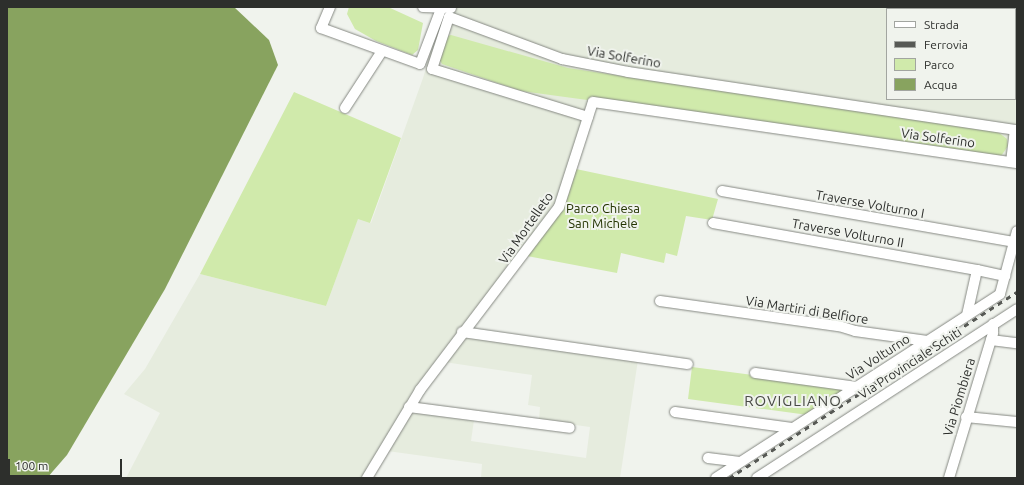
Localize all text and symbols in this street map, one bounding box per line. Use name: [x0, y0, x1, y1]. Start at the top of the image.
legend: [886, 8, 1016, 100]
text: Strada: [924, 18, 959, 31]
text: Ferrovia: [924, 38, 968, 51]
street label: Via Solferino: [586, 43, 662, 71]
text: Parco: [924, 58, 954, 71]
text: Acqua: [924, 78, 957, 91]
street label: Via Solferino: [900, 125, 976, 151]
street label: Traverse Volturno I: [814, 187, 926, 221]
street label: Via Mortelleto: [495, 189, 557, 267]
park label: Parco Chiesa San Michele: [566, 201, 640, 232]
street label: Traverse Volturno II: [791, 215, 905, 251]
street label: Via Martiri di Belfiore: [744, 293, 870, 327]
street label: Via Provinciale Schiti: [856, 324, 964, 402]
street label: Via Volturno: [843, 331, 913, 383]
street label: Via Piombiera: [940, 356, 978, 438]
district label: ROVIGLIANO: [744, 392, 842, 410]
scale bar: [10, 451, 124, 477]
text: 100 m: [15, 459, 48, 472]

